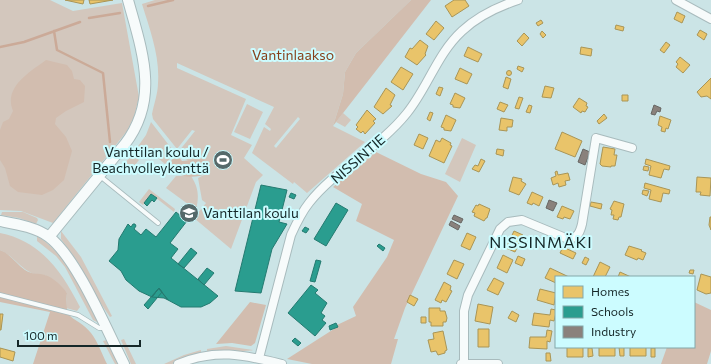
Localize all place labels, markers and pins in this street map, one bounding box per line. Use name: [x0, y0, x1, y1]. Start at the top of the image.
place label: Vanttilan koulu / Beachvolleykenttä: [92, 143, 209, 176]
sports icon: Vanttilan koulu / Beachvolleykenttä: [212, 149, 234, 171]
school or university icon: Vanttilan koulu: [178, 202, 200, 224]
place label: Vanttilan koulu: [203, 204, 299, 221]

